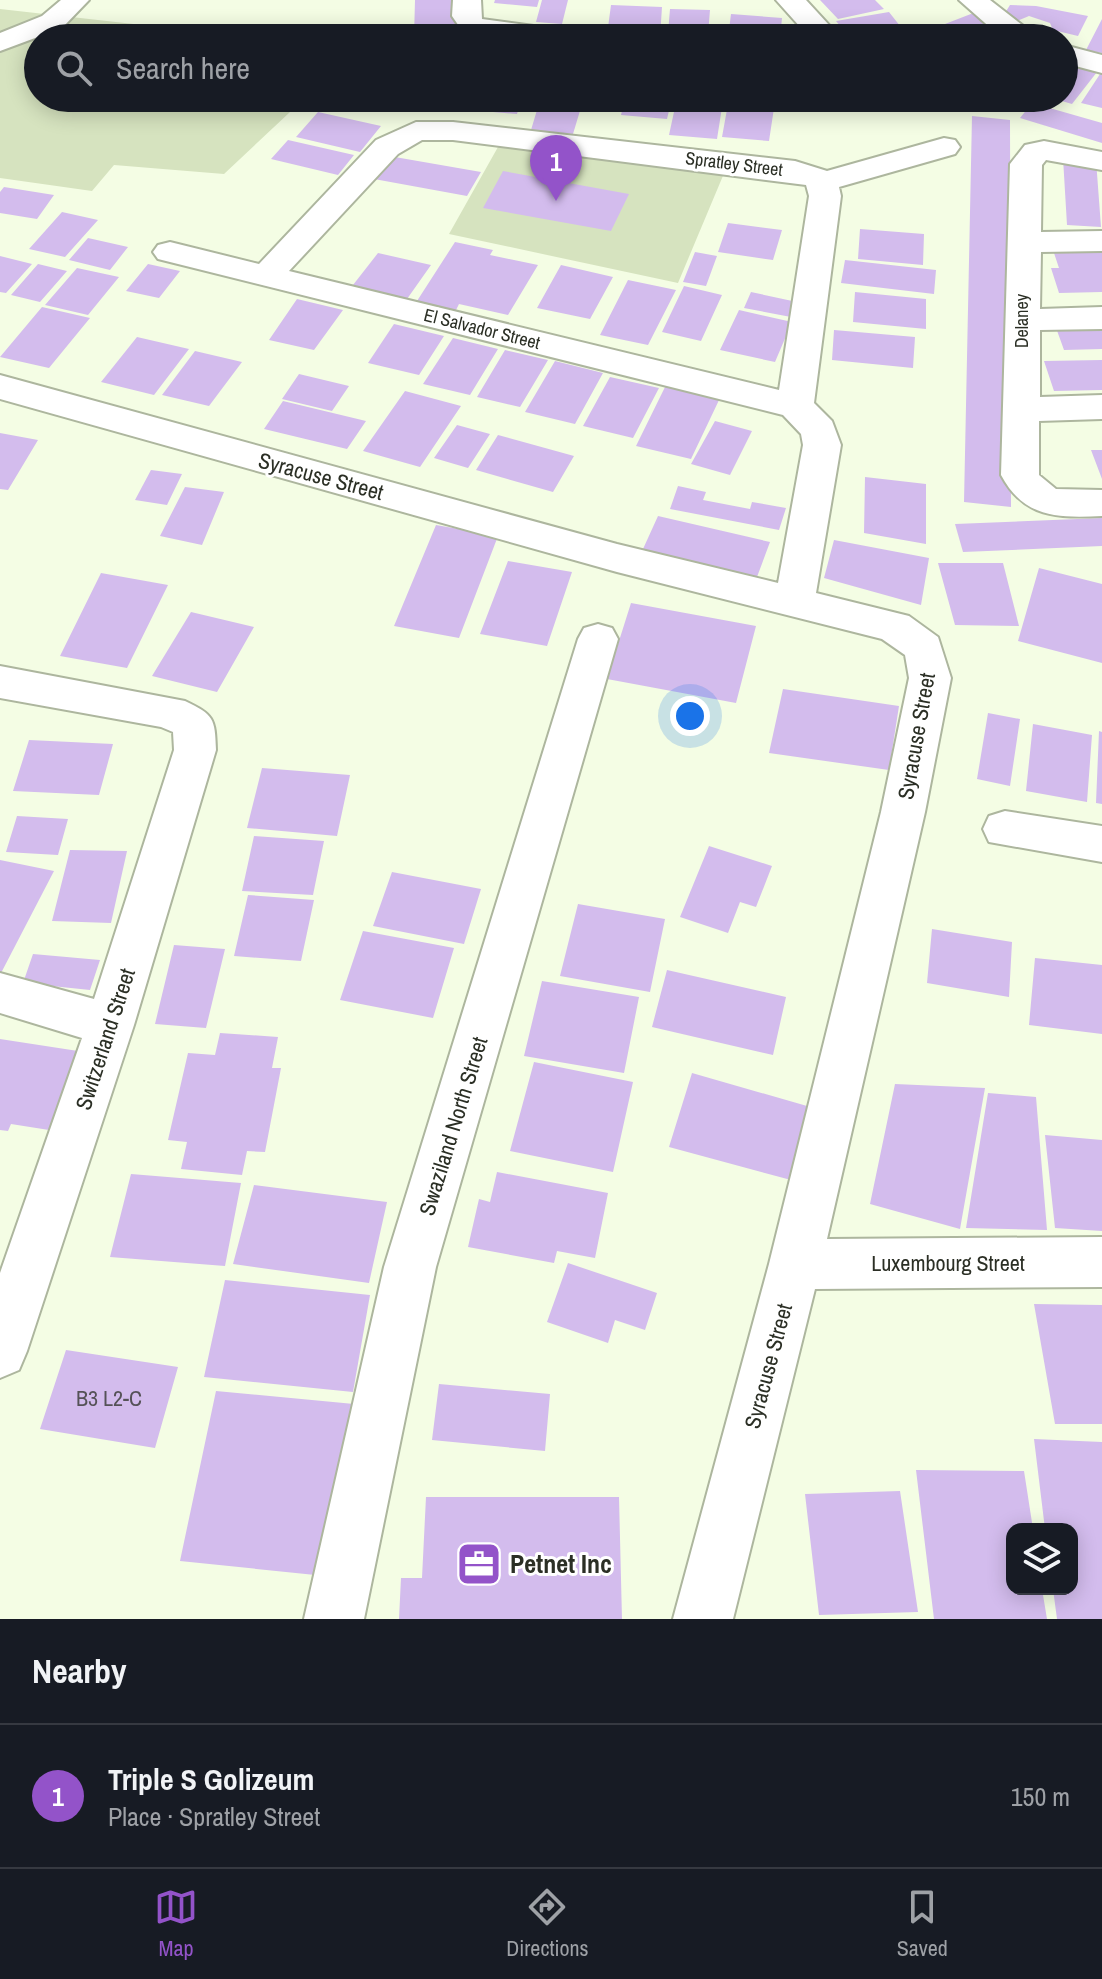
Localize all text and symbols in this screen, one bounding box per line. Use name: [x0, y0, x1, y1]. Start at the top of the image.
search box: [24, 24, 1078, 112]
icon: search: [52, 46, 96, 90]
text: Search here: [116, 48, 250, 88]
pin: 1: [530, 135, 582, 201]
street label: Spratley Street: [684, 145, 784, 182]
street label: Delaney: [1009, 293, 1034, 348]
street label: El Salvador Street: [421, 302, 543, 355]
street label: Syracuse Street: [255, 445, 387, 507]
street label: Syracuse Street: [890, 670, 942, 802]
your location: [670, 696, 710, 736]
street label: Switzerland Street: [68, 964, 142, 1114]
street label: Swaziland North Street: [412, 1033, 494, 1219]
street label: Luxembourg Street: [871, 1248, 1025, 1278]
street label: Syracuse Street: [737, 1300, 799, 1432]
house number: B3 L2-C: [76, 1383, 142, 1413]
map controls: [1006, 1523, 1078, 1595]
button: layers: [1006, 1523, 1078, 1595]
office icon: Petnet Inc: [455, 1540, 503, 1588]
place label: Petnet Inc: [510, 1546, 612, 1581]
text: Nearby: [32, 1648, 127, 1694]
text: Triple S Golizeum: [108, 1759, 314, 1799]
text: 1: [52, 1779, 64, 1814]
text: 150 m: [1011, 1779, 1070, 1814]
text: Place · Spratley Street: [108, 1799, 320, 1834]
tab: Map: [154, 1885, 198, 1963]
tab: Directions: [506, 1885, 589, 1963]
tab: Saved: [897, 1885, 948, 1963]

